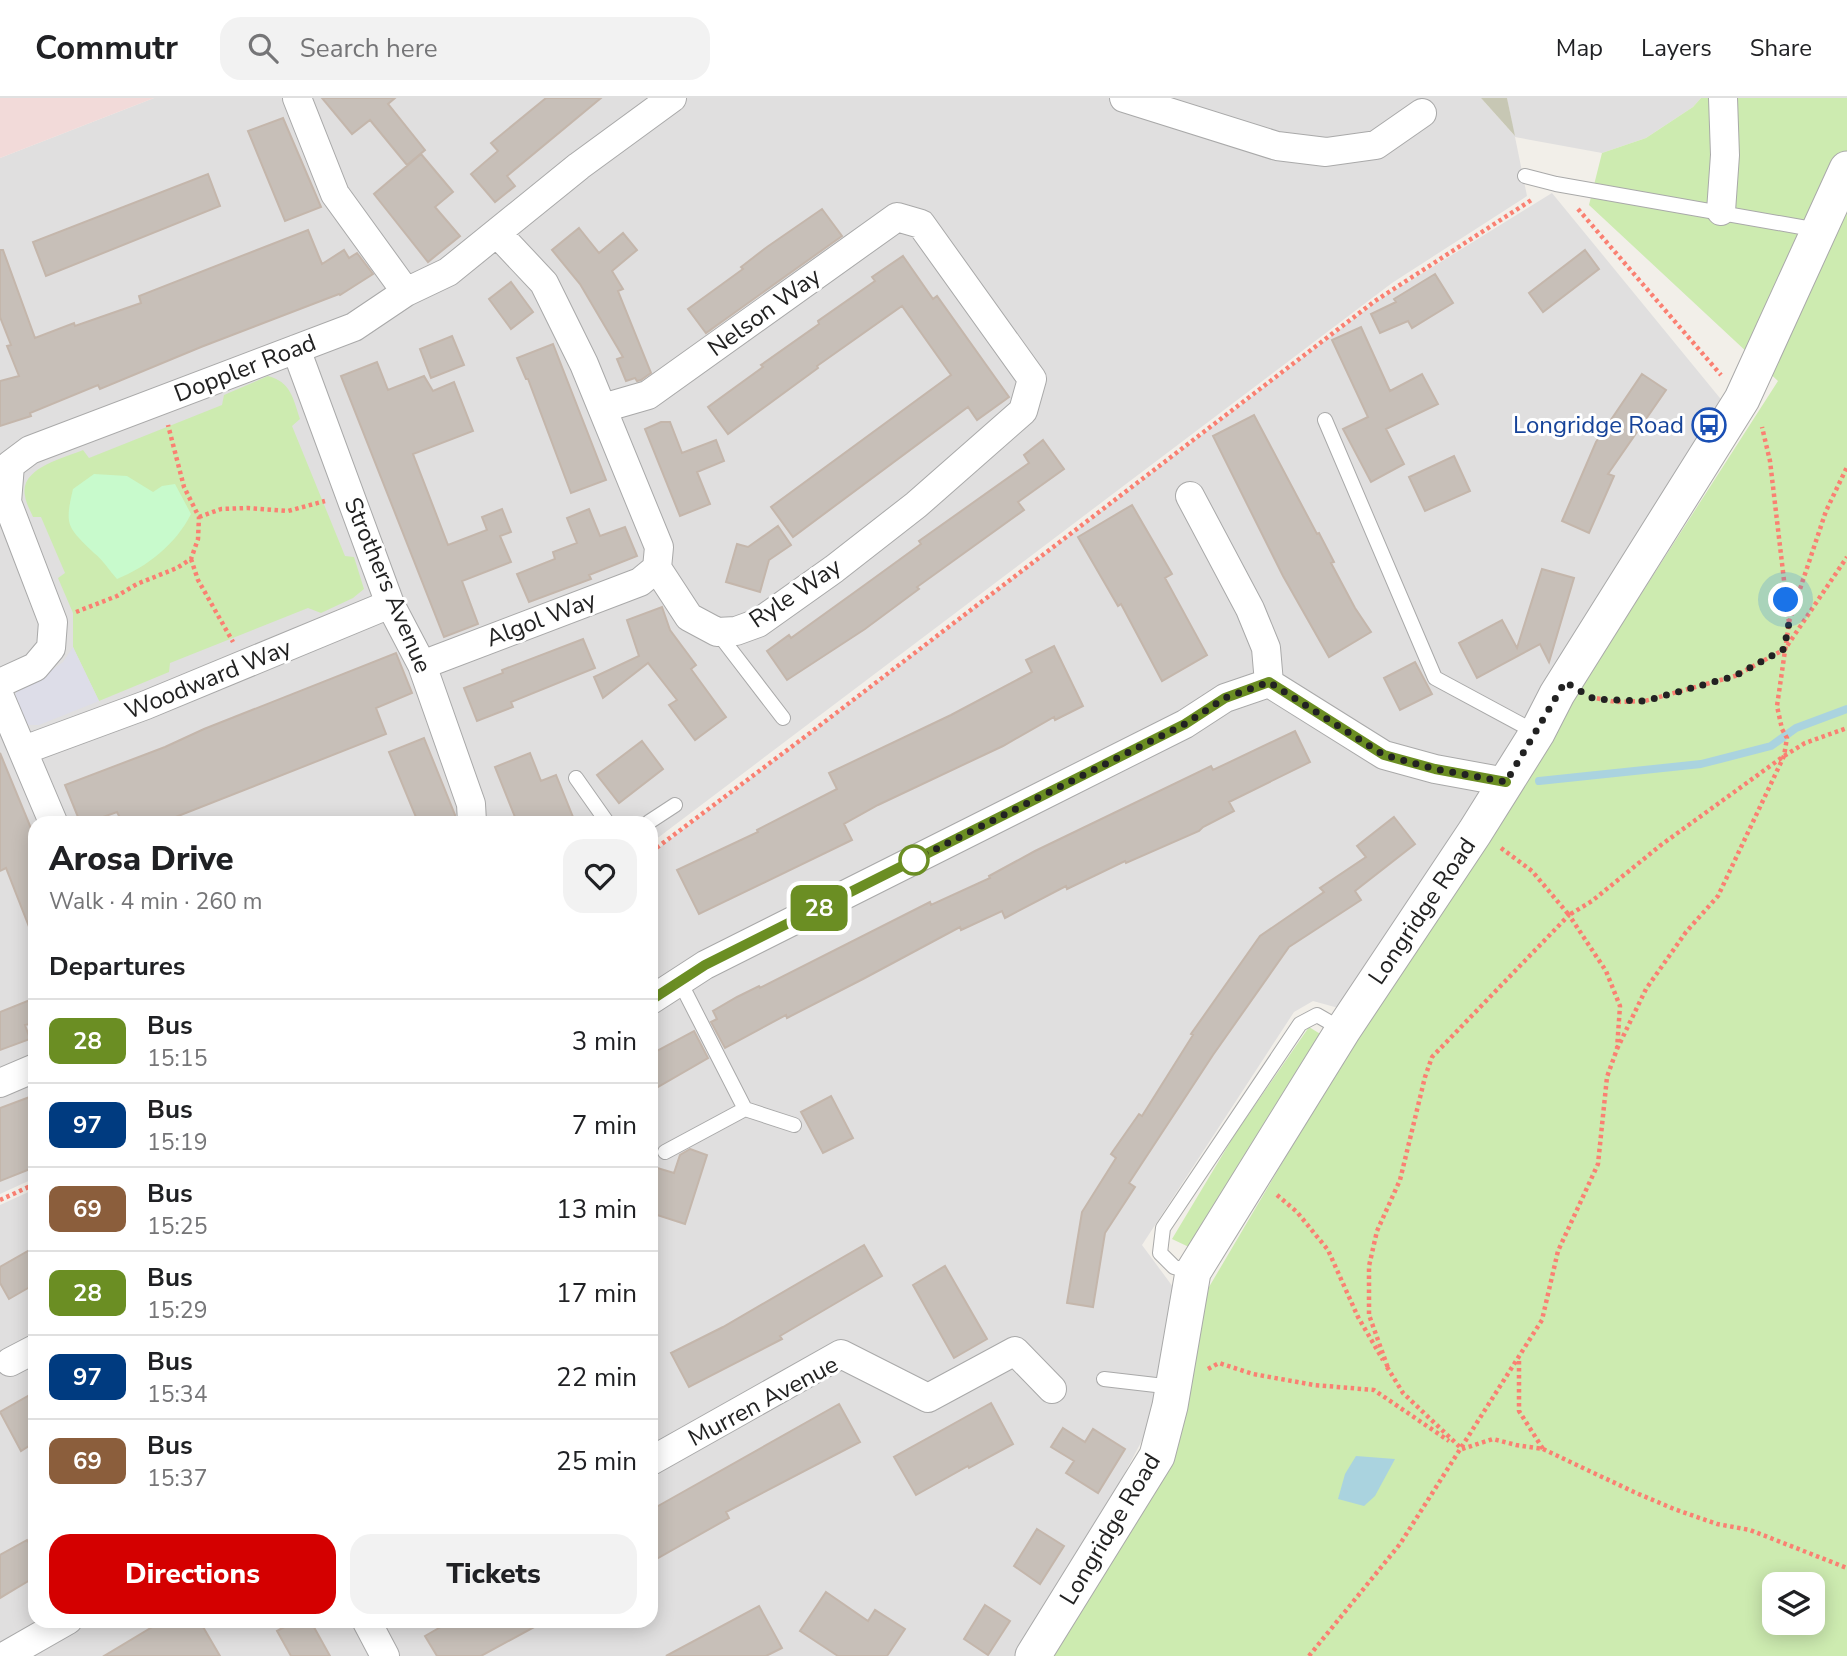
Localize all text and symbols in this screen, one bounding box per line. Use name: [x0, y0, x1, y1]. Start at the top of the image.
search box: [220, 17, 710, 80]
text: Commutr: [35, 26, 178, 71]
icon: search: [244, 29, 282, 67]
text: Search here: [300, 31, 438, 66]
text: Map: [1556, 32, 1603, 64]
text: Layers: [1641, 32, 1712, 64]
text: Share: [1750, 32, 1812, 64]
street label: Nelson Way: [701, 260, 827, 364]
street label: Doppler Road: [169, 326, 321, 410]
bus stop icon: Longridge Road: [1690, 406, 1728, 444]
place label: Longridge Road: [1513, 409, 1684, 441]
street label: Strothers Avenue: [337, 492, 439, 678]
street label: Ryle Way: [743, 550, 848, 635]
your location: [1768, 582, 1803, 617]
street label: Algol Way: [482, 583, 601, 655]
street label: Woodward Way: [120, 631, 297, 727]
street label: Longridge Road: [1361, 831, 1483, 991]
text: Arosa Drive: [49, 837, 234, 882]
button: heart: [563, 839, 637, 913]
unlabelled marker: [899, 845, 929, 875]
line badge: 28: [788, 885, 850, 931]
text: Walk · 4 min · 260 m: [49, 886, 262, 917]
text: 28: [805, 892, 833, 924]
text: Departures: [49, 949, 185, 984]
text: Bus: [147, 1008, 193, 1043]
text: 3 min: [572, 1024, 637, 1059]
text: 28: [73, 1025, 102, 1057]
text: 15:15: [147, 1043, 207, 1074]
text: Bus: [147, 1092, 193, 1127]
text: 7 min: [572, 1108, 637, 1143]
text: 97: [73, 1109, 102, 1141]
text: 15:19: [147, 1127, 207, 1158]
text: Bus: [147, 1176, 193, 1211]
text: 13 min: [556, 1192, 637, 1227]
text: 69: [73, 1193, 102, 1225]
text: 15:25: [147, 1211, 207, 1242]
text: Bus: [147, 1260, 193, 1295]
text: 17 min: [556, 1276, 637, 1311]
text: 28: [73, 1277, 102, 1309]
text: 15:29: [147, 1295, 207, 1326]
text: Bus: [147, 1344, 193, 1379]
street label: Murren Avenue: [683, 1348, 843, 1454]
text: 22 min: [556, 1360, 637, 1395]
text: 97: [73, 1361, 102, 1393]
text: 15:34: [147, 1379, 207, 1410]
text: Bus: [147, 1428, 193, 1463]
text: 25 min: [556, 1444, 637, 1479]
text: 69: [73, 1445, 102, 1477]
street label: Longridge Road: [1052, 1447, 1168, 1611]
text: 15:37: [147, 1463, 207, 1494]
button: Directions: [49, 1534, 336, 1614]
button: Tickets: [350, 1534, 637, 1614]
map controls: [1762, 1572, 1825, 1635]
button: layers: [1762, 1572, 1825, 1635]

